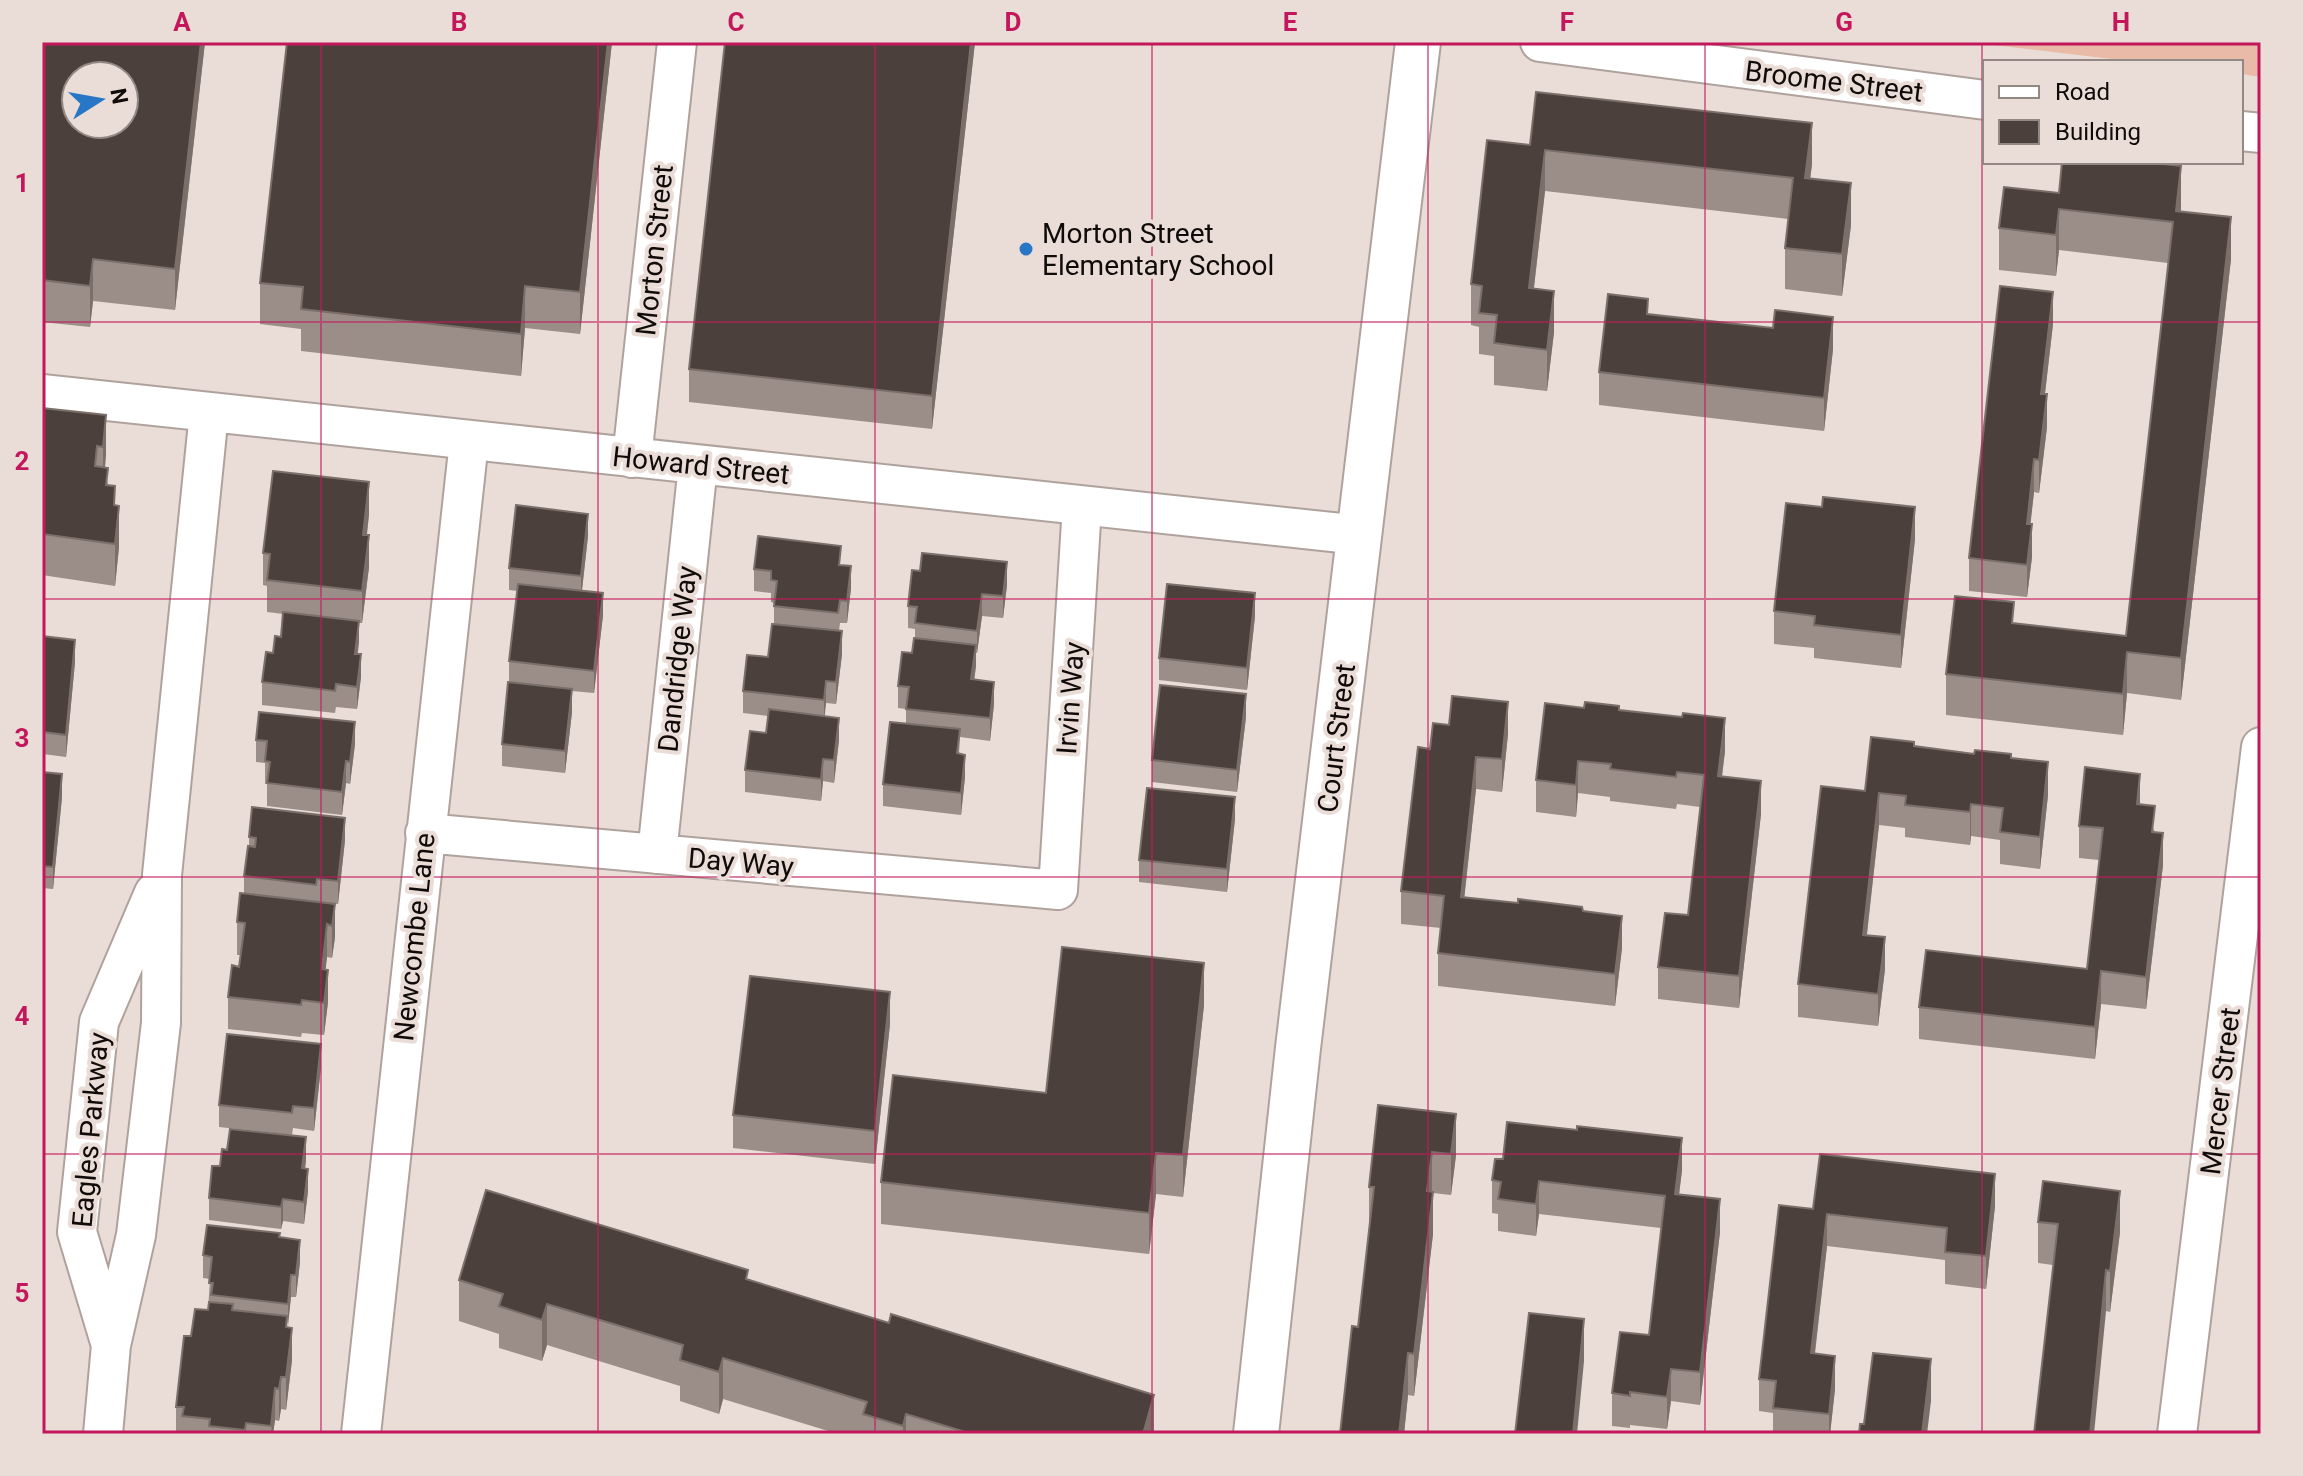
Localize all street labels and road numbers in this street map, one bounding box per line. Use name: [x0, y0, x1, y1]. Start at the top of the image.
street label: Broome Street: [1743, 54, 1925, 109]
street label: Morton Street: [629, 163, 680, 337]
street label: Howard Street: [611, 440, 791, 491]
street label: Dandridge Way: [651, 564, 704, 754]
street label: Irvin Way: [1050, 641, 1091, 755]
street label: Court Street: [1311, 662, 1362, 814]
street label: Newcombe Lane: [387, 831, 442, 1043]
street label: Day Way: [687, 841, 795, 884]
street label: Mercer Street: [2194, 1006, 2247, 1177]
street label: Eagles Parkway: [66, 1031, 115, 1229]

